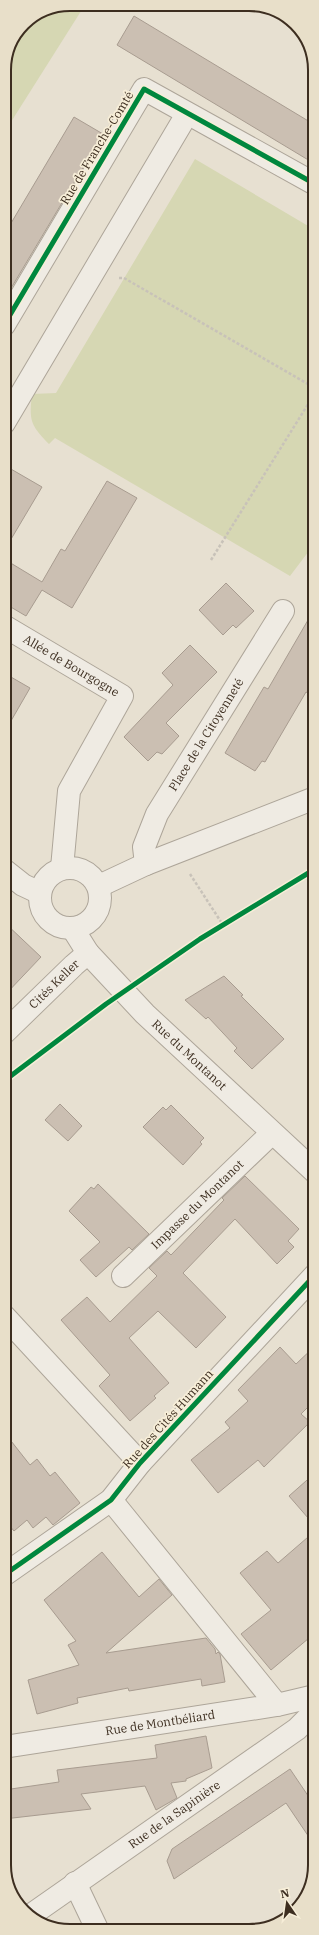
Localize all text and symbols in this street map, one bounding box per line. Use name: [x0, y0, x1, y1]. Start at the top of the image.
street label: Rue de Franche-Comté: [57, 88, 136, 207]
street label: Allée de Bourgogne: [21, 631, 122, 700]
street label: Place de la Citoyenneté: [165, 675, 247, 794]
street label: Cités Keller: [25, 955, 83, 1012]
street label: Rue du Montanot: [149, 1016, 230, 1093]
street label: Impasse du Montanot: [148, 1156, 246, 1252]
street label: Rue des Cités Humann: [119, 1366, 216, 1471]
street label: Rue de Montbéliard: [104, 1707, 216, 1738]
street label: Rue de la Sapinière: [125, 1777, 223, 1852]
north arrow: [267, 1883, 307, 1923]
text: N: [279, 1885, 291, 1901]

